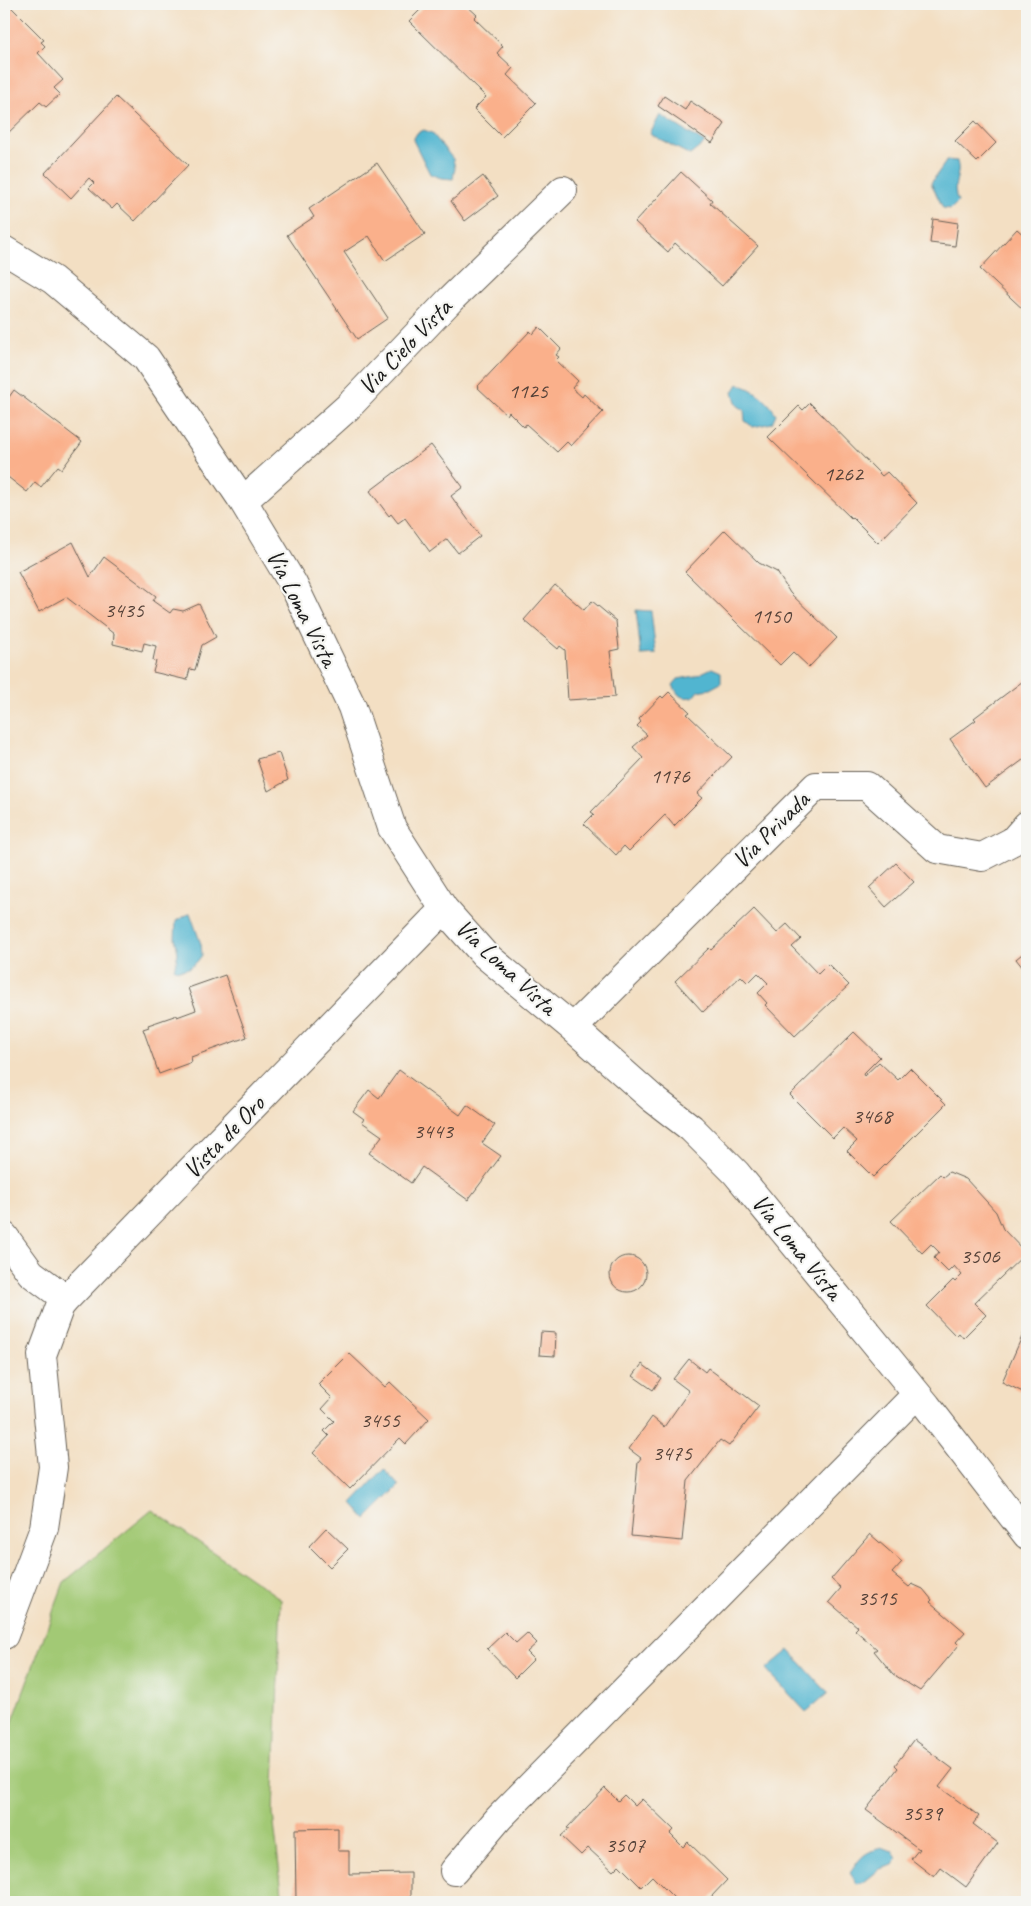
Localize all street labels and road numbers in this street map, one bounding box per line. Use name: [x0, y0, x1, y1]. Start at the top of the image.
street label: Via Cielo Vista: [351, 291, 460, 402]
street label: Via Loma Vista: [259, 544, 346, 674]
street label: Via Privada: [725, 783, 818, 876]
street label: Via Loma Vista: [448, 912, 566, 1024]
street label: Vista de Oro: [176, 1088, 272, 1186]
street label: Via Loma Vista: [744, 1187, 851, 1309]

